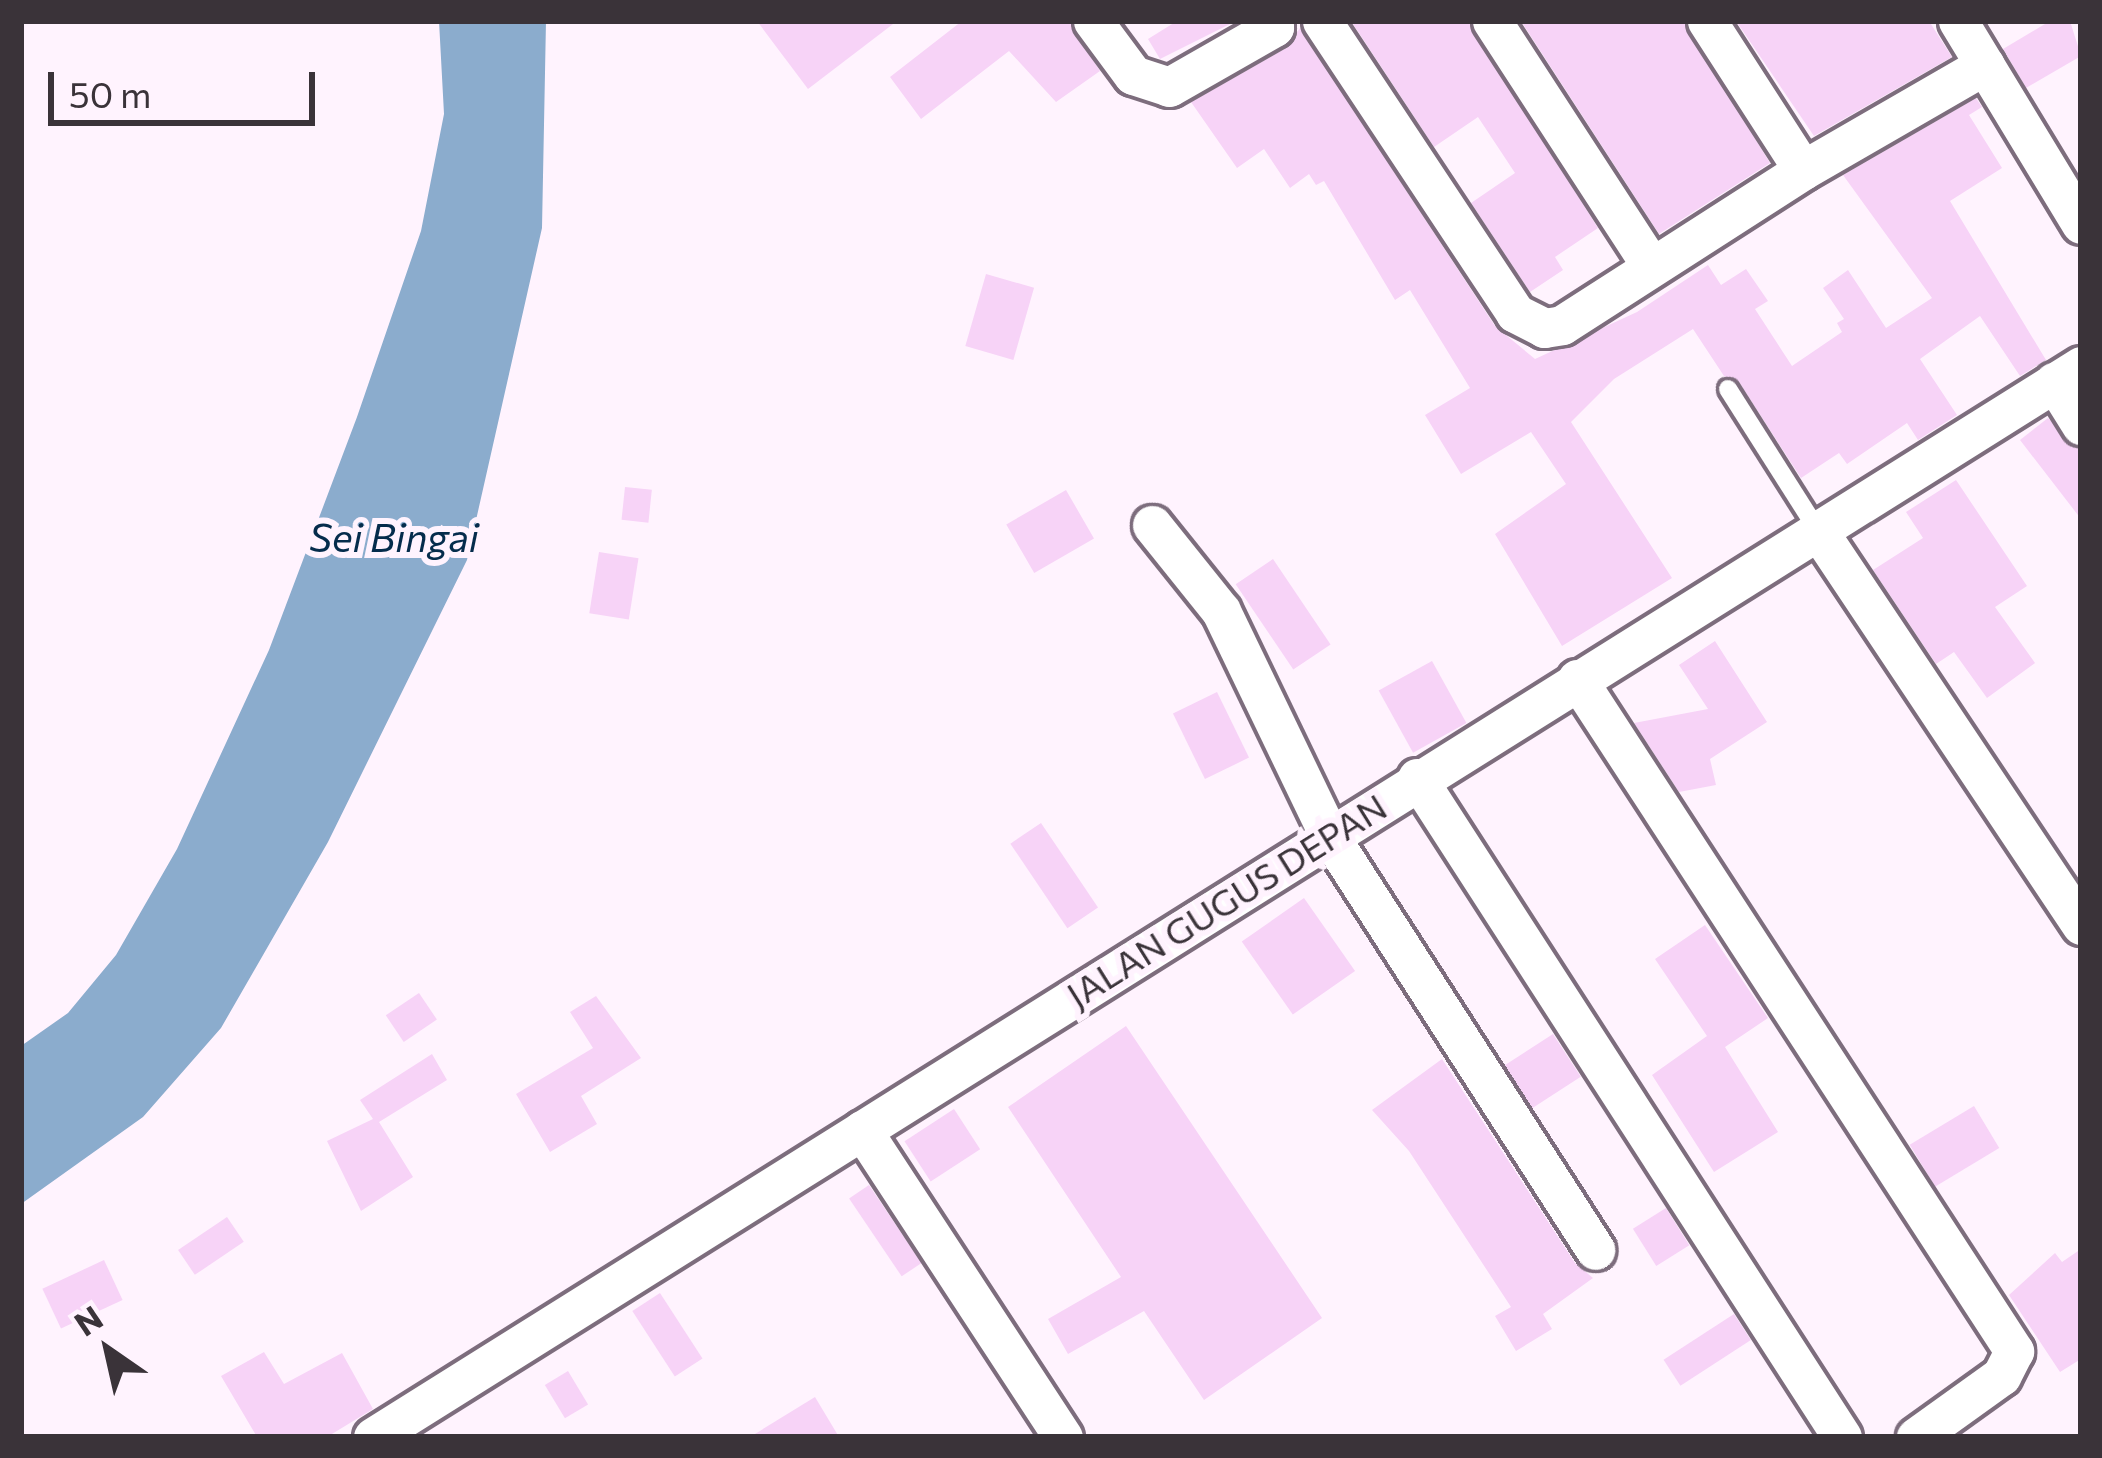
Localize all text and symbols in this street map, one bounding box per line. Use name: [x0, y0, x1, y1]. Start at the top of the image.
scale bar: [54, 48, 321, 122]
text: 50 m: [69, 71, 151, 115]
water label: Sei Bingai: [309, 513, 479, 559]
street label: JALAN GUGUS DEPAN: [1058, 784, 1394, 1016]
north arrow: [48, 1290, 168, 1410]
text: N: [66, 1296, 109, 1344]

